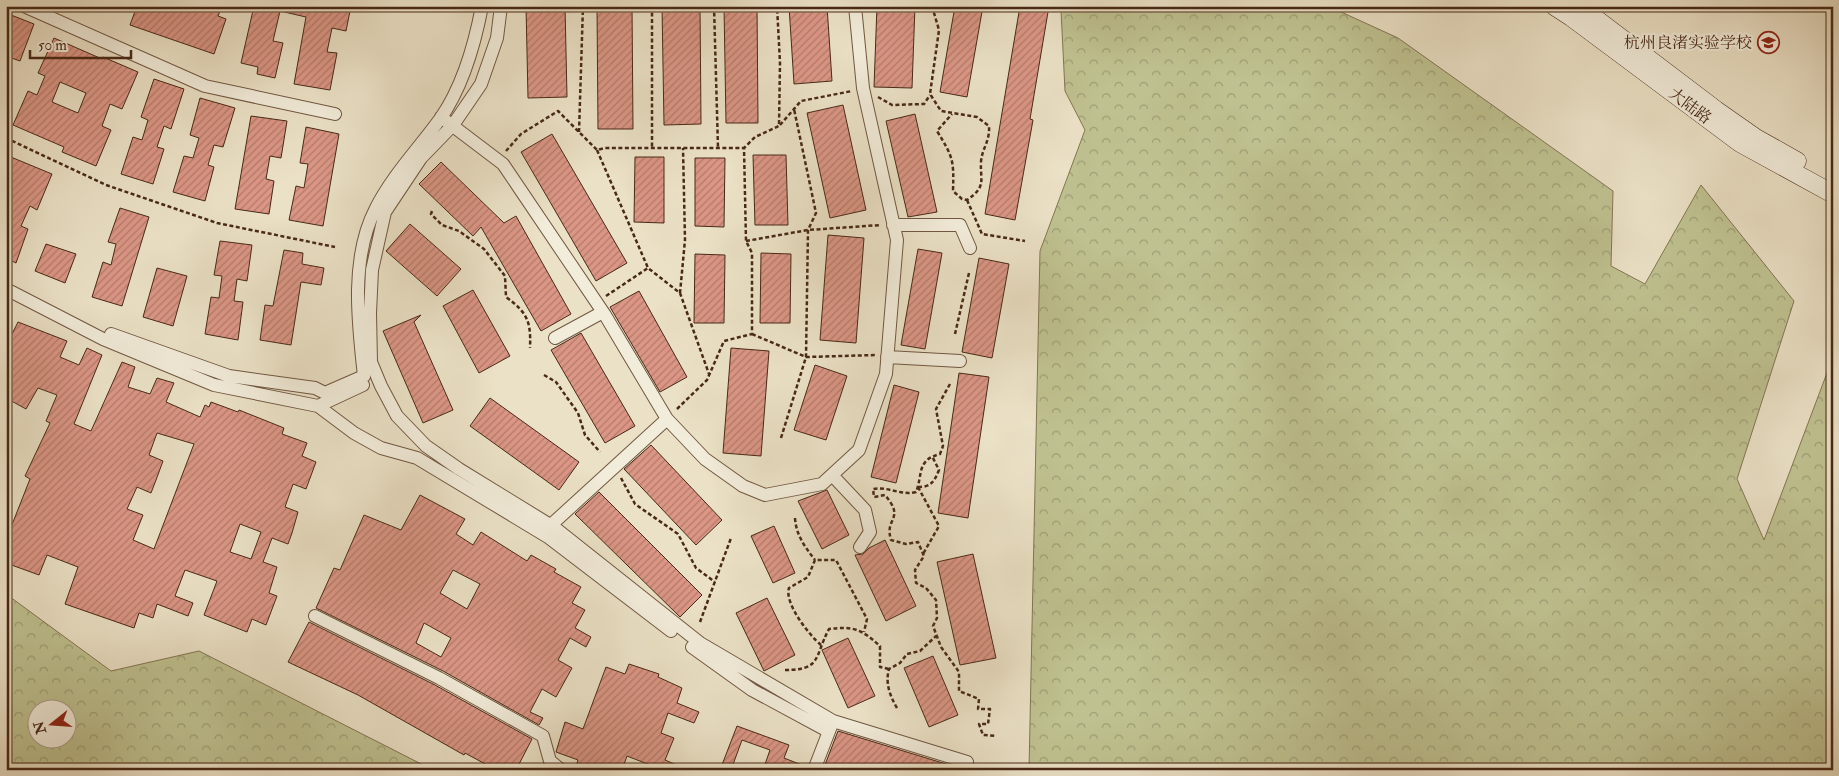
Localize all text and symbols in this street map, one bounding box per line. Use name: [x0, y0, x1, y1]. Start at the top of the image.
scale bar: [30, 28, 131, 60]
school or university icon: 杭州良渚实验学校: [1756, 31, 1780, 55]
place label: 杭州良渚实验学校: [1624, 33, 1752, 53]
text: 50 m: [38, 36, 67, 55]
street label: 大陆路: [1665, 84, 1715, 128]
north arrow: [28, 698, 78, 748]
text: N: [30, 719, 50, 737]

